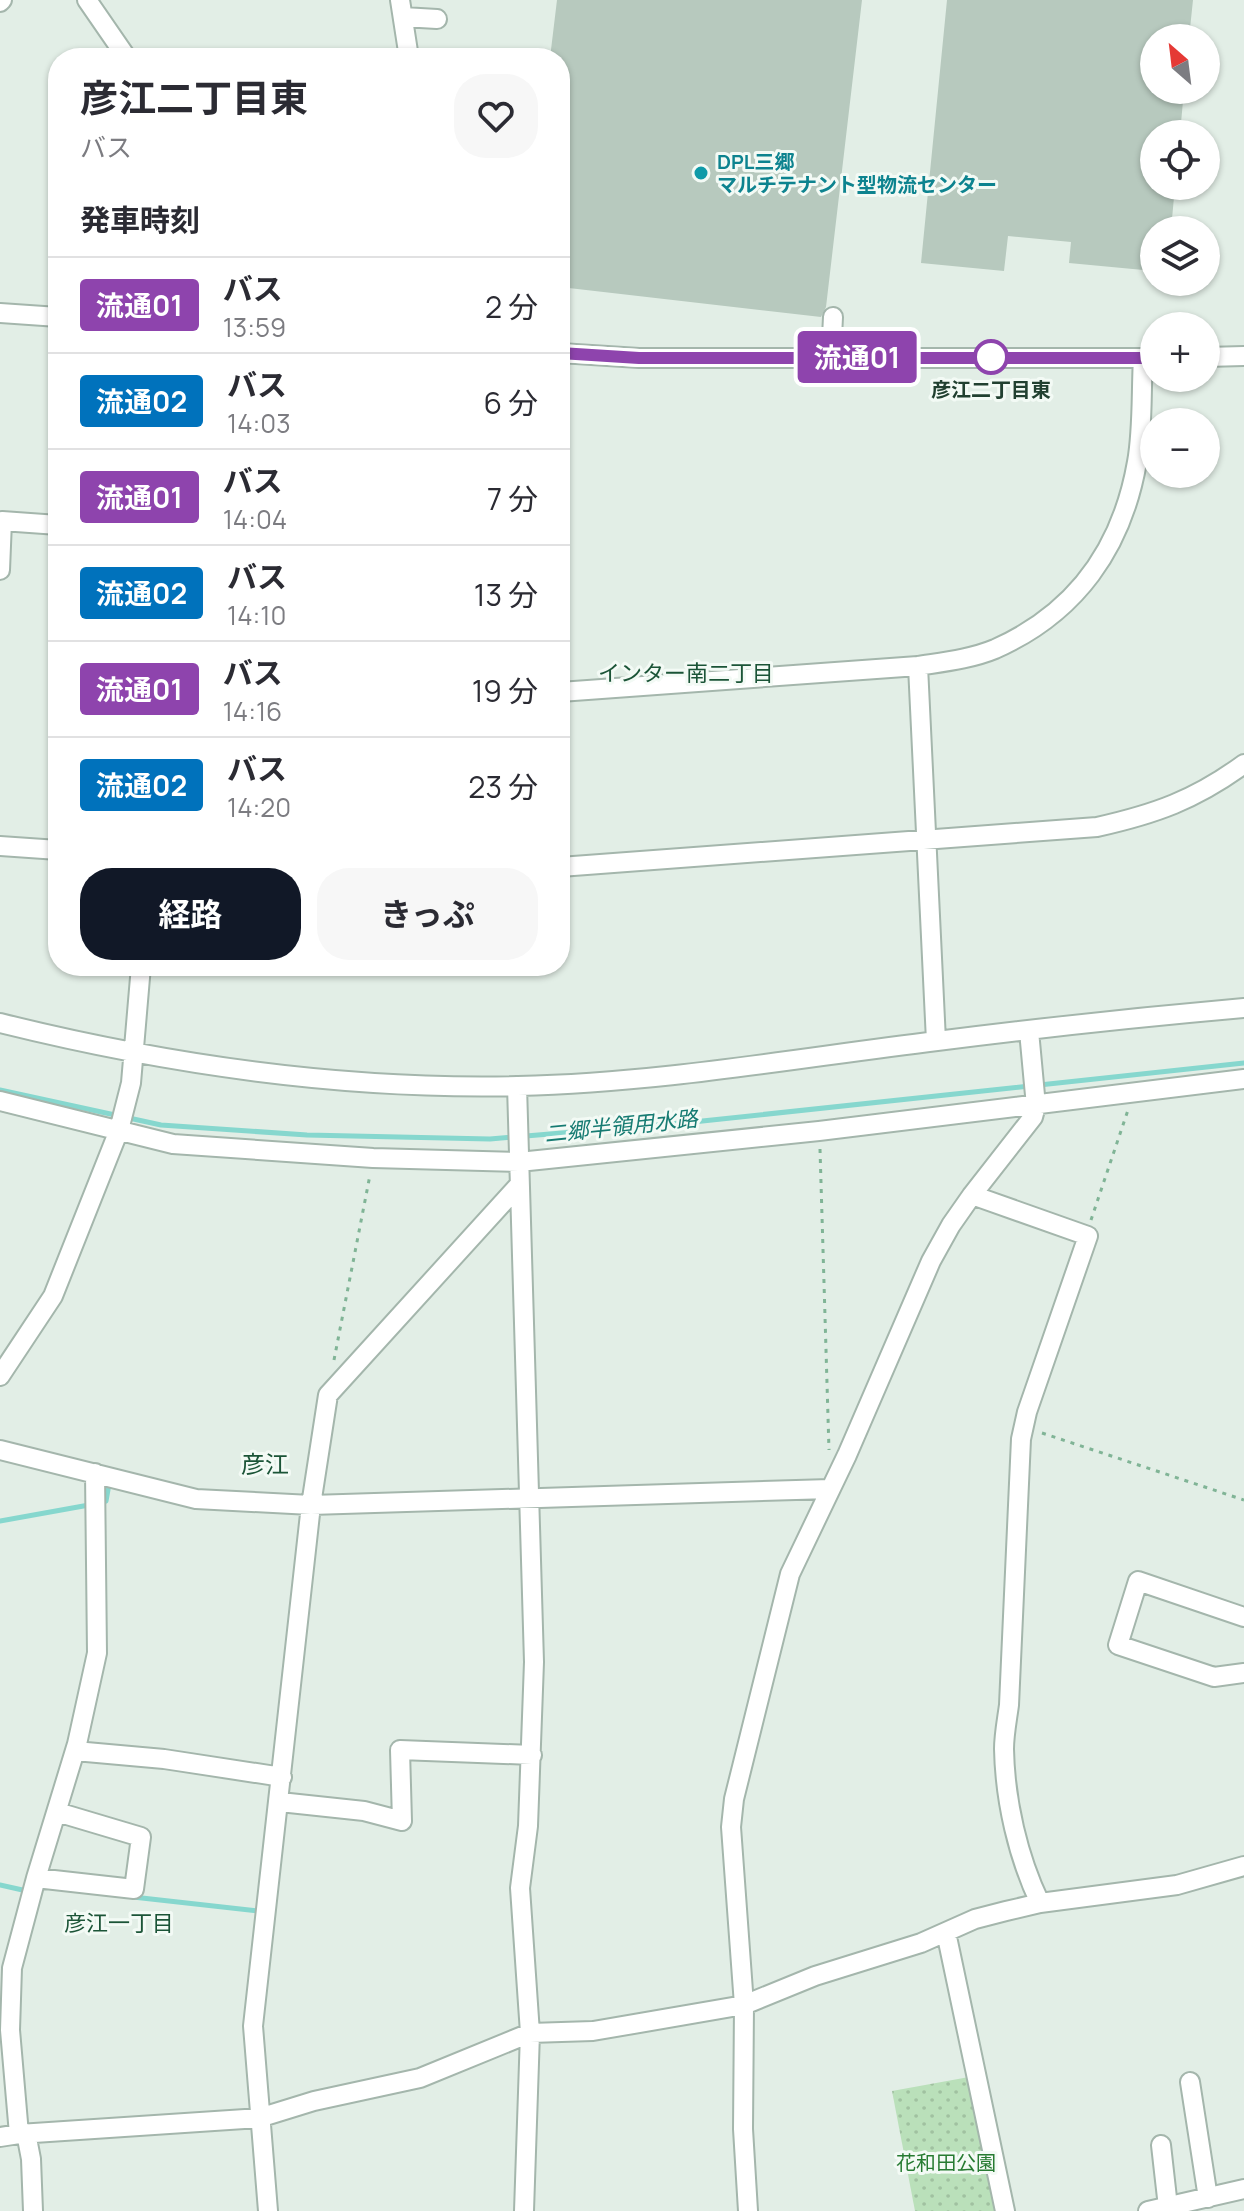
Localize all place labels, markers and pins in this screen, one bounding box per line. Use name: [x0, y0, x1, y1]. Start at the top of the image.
place label: DPL三郷 マルチテナント型物流センター: [717, 148, 997, 198]
marker: DPL三郷 マルチテナント型物流センター: [692, 164, 710, 182]
marker: 彦江二丁目東: [974, 340, 1008, 374]
place label: 彦江二丁目東: [931, 376, 1051, 403]

